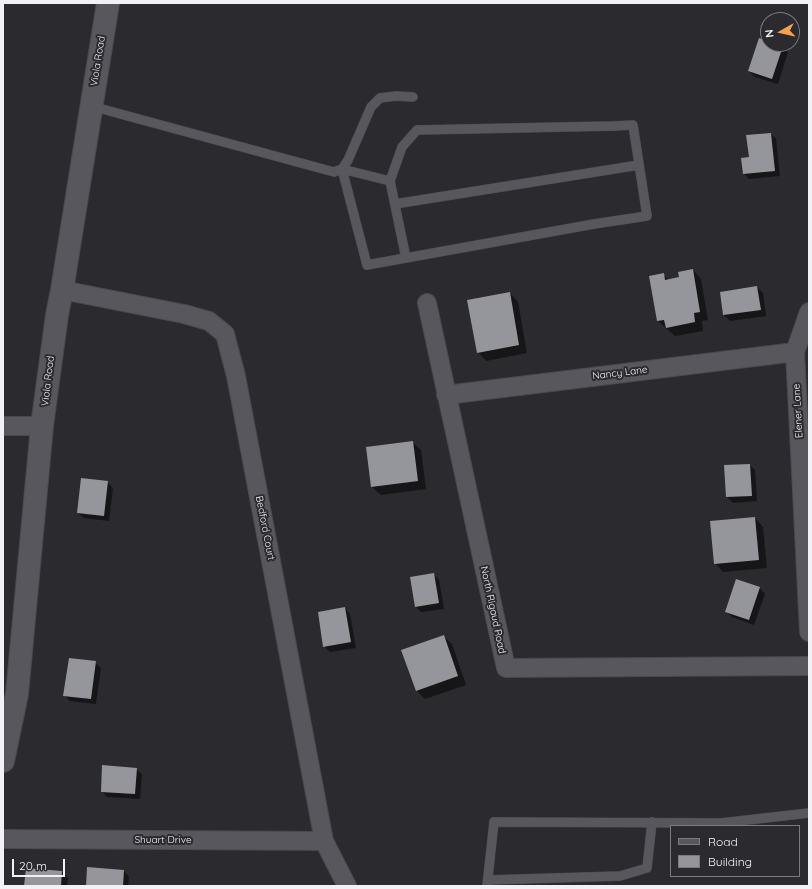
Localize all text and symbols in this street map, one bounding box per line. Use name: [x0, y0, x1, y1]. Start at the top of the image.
north arrow: [760, 12, 800, 52]
text: N: [762, 29, 777, 39]
street label: Viola Road: [88, 35, 108, 87]
street label: Viola Road: [39, 355, 57, 407]
street label: Nancy Lane: [592, 364, 648, 382]
street label: Elener Lane: [791, 384, 805, 438]
street label: Bedford Court: [253, 495, 277, 561]
street label: North Rigaud Road: [478, 565, 508, 655]
legend: [670, 825, 800, 877]
street label: Shuart Drive: [134, 834, 192, 846]
text: Road: [708, 834, 738, 849]
scale bar: [14, 851, 67, 877]
text: Building: [708, 854, 752, 869]
text: 20 m: [19, 858, 47, 873]

